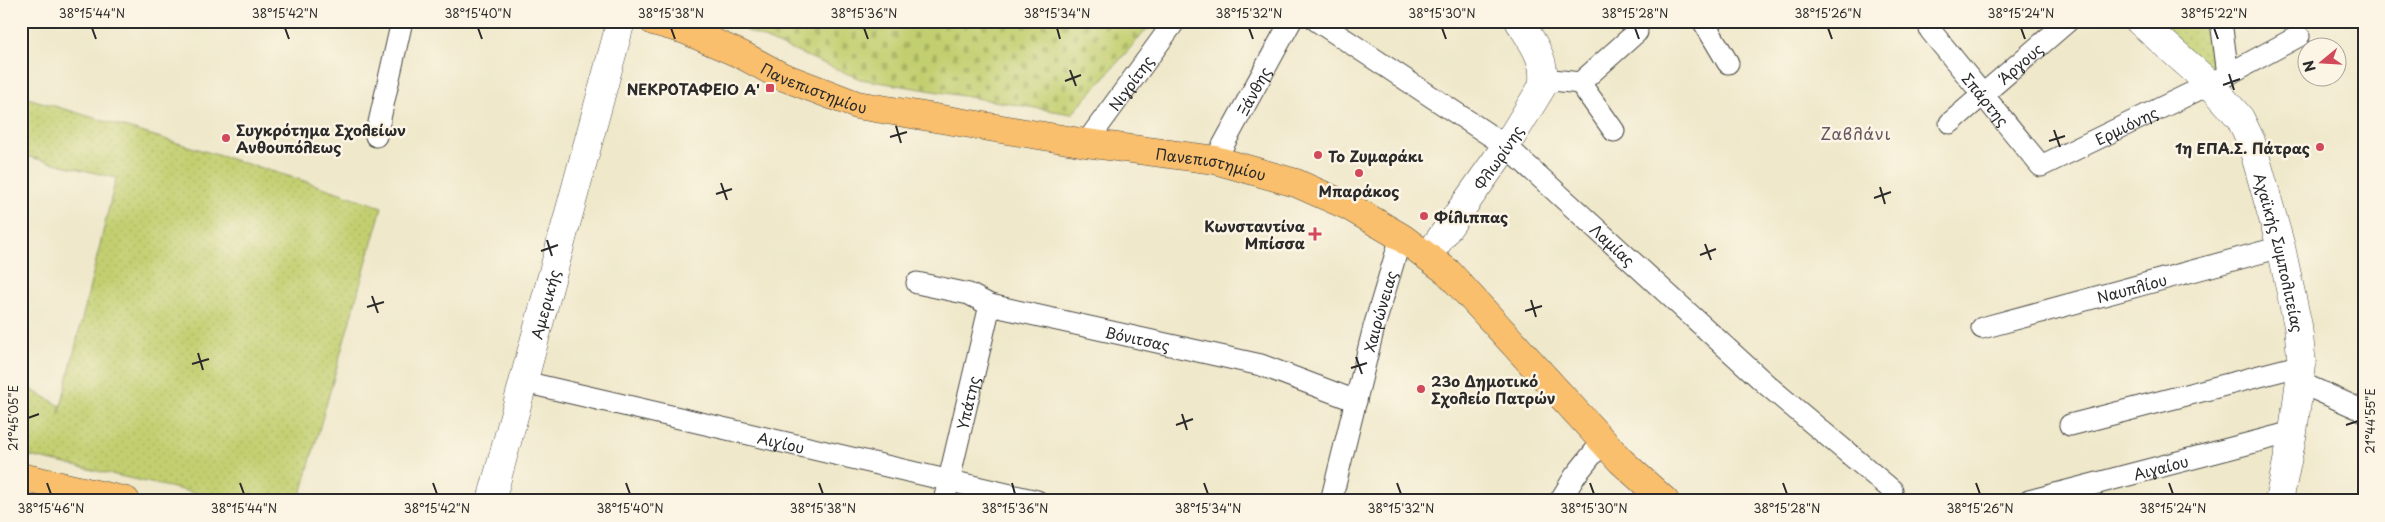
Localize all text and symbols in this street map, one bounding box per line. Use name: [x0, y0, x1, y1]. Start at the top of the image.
text: 38°15'44"N: [59, 4, 125, 22]
text: 38°15'42"N: [252, 4, 318, 22]
text: 38°15'40"N: [444, 4, 512, 22]
text: 38°15'38"N: [638, 4, 704, 22]
text: 38°15'36"N: [831, 4, 898, 22]
text: 38°15'34"N: [1024, 4, 1090, 22]
text: 38°15'32"N: [1216, 4, 1282, 22]
text: 38°15'30"N: [1408, 4, 1476, 22]
text: 38°15'28"N: [1602, 4, 1668, 22]
text: 38°15'26"N: [1794, 4, 1862, 22]
text: 38°15'24"N: [1988, 4, 2054, 22]
text: 38°15'22"N: [2181, 4, 2247, 22]
street label: Άργους: [1992, 37, 2047, 89]
north arrow: [2298, 38, 2348, 88]
street label: Νιγρίτης: [1102, 50, 1158, 115]
street label: Πανεπιστημίου: [757, 56, 869, 118]
text: N: [2297, 58, 2321, 75]
street label: Ξάνθης: [1230, 62, 1276, 119]
street label: Σπάρτης: [1957, 67, 2015, 131]
place label: ΝΕΚΡΟΤΑΦΕΙΟ Α': [627, 77, 760, 100]
marker: ΝΕΚΡΟΤΑΦΕΙΟ Α': [764, 82, 776, 94]
street label: Ερμιόνης: [2091, 100, 2161, 150]
place label: Συγκρότημα Σχολείων Ανθουπόλεως: [236, 118, 406, 158]
street label: Φλωρίνης: [1467, 120, 1528, 194]
district label: Ζαβλάνι: [1820, 121, 1892, 145]
marker: Συγκρότημα Σχολείων Ανθουπόλεως: [220, 132, 232, 144]
place label: 1η ΕΠΑ.Σ. Πάτρας: [2175, 136, 2310, 159]
street label: Πανεπιστημίου: [1154, 141, 1269, 185]
marker: 1η ΕΠΑ.Σ. Πάτρας: [2314, 141, 2326, 153]
place label: Το Ζυμαράκι: [1328, 144, 1424, 167]
marker: Το Ζυμαράκι: [1312, 149, 1324, 161]
marker: Μπαράκος: [1353, 167, 1365, 179]
street label: Αχαϊκής Συμπολιτείας: [2249, 170, 2310, 334]
place label: Μπαράκος: [1319, 179, 1399, 202]
place label: Φίλιππας: [1434, 205, 1508, 228]
marker: Φίλιππας: [1418, 210, 1430, 222]
place label: Κωνσταντίνα Μπίσσα: [1204, 214, 1306, 254]
street label: Λαμίας: [1586, 218, 1641, 271]
marker: Κωνσταντίνα Μπίσσα: [1309, 228, 1321, 240]
street label: Αμερικής: [524, 267, 565, 341]
street label: Χαιρώνειας: [1357, 267, 1402, 354]
street label: Ναυπλίου: [2094, 267, 2169, 308]
street label: Βόνιτσας: [1103, 319, 1172, 356]
place label: 23ο Δημοτικό Σχολείο Πατρών: [1431, 369, 1555, 409]
street label: Υπάτης: [950, 373, 985, 432]
marker: 23ο Δημοτικό Σχολείο Πατρών: [1415, 383, 1427, 395]
text: 21°45'05"E: [4, 385, 22, 451]
text: 21°44'55"E: [2361, 388, 2379, 454]
street label: Αιγίου: [755, 425, 807, 458]
street label: Αιγαίου: [2130, 448, 2191, 485]
text: 38°15'46"N: [18, 499, 84, 517]
text: 38°15'44"N: [211, 499, 277, 517]
text: 38°15'42"N: [404, 499, 470, 517]
text: 38°15'40"N: [596, 499, 664, 517]
text: 38°15'38"N: [790, 499, 856, 517]
text: 38°15'36"N: [982, 499, 1049, 517]
text: 38°15'34"N: [1175, 499, 1241, 517]
text: 38°15'32"N: [1368, 499, 1434, 517]
text: 38°15'30"N: [1560, 499, 1628, 517]
text: 38°15'28"N: [1754, 499, 1820, 517]
text: 38°15'26"N: [1946, 499, 2014, 517]
text: 38°15'24"N: [2140, 499, 2206, 517]

